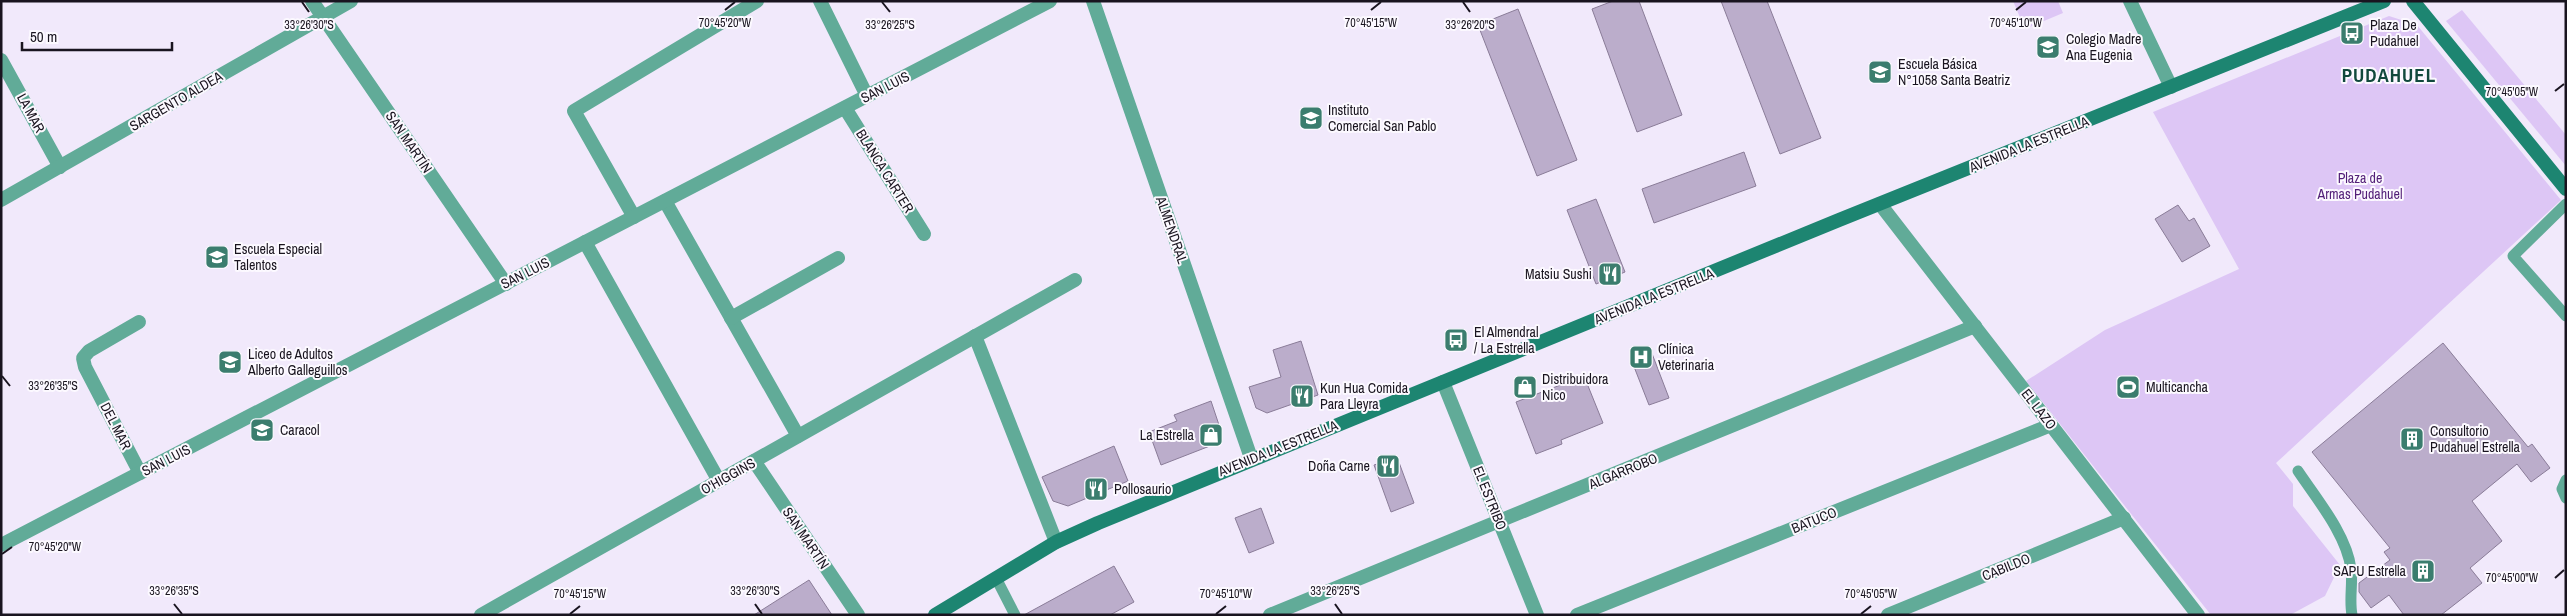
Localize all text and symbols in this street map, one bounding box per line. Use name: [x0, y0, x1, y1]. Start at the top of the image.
text: 70°45'20"W: [699, 15, 752, 31]
text: 70°45'15"W: [1345, 15, 1398, 31]
text: 70°45'10"W: [1990, 15, 2043, 31]
place label: Plaza De Pudahuel: [2370, 16, 2419, 50]
text: 33°26'30"S: [284, 17, 334, 33]
text: 33°26'25"S: [865, 17, 915, 33]
text: 33°26'20"S: [1445, 17, 1495, 33]
scale bar: [22, 20, 172, 52]
bus stop icon: Plaza De Pudahuel: [2339, 20, 2365, 46]
text: 50 m: [30, 26, 57, 47]
place label: Colegio Madre Ana Eugenia: [2065, 30, 2141, 64]
school or university icon: Colegio Madre Ana Eugenia: [2035, 34, 2061, 60]
place label: Escuela Básica N°1058 Santa Beatriz: [1898, 55, 2010, 89]
school or university icon: Escuela Básica N°1058 Santa Beatriz: [1867, 59, 1893, 85]
district label: PUDAHUEL: [2342, 62, 2436, 88]
street label: SARGENTO ALDEA: [126, 67, 226, 135]
street label: SAN LUIS: [858, 67, 913, 107]
text: 70°45'05"W: [2486, 84, 2539, 100]
street label: LA MAR: [13, 90, 49, 136]
place label: Instituto Comercial San Pablo: [1328, 101, 1436, 135]
school or university icon: Instituto Comercial San Pablo: [1298, 105, 1324, 131]
street label: SAN MARTÍN: [382, 108, 436, 176]
street label: AVENIDA LA ESTRELLA: [1966, 112, 2092, 177]
street label: BLANCA CARTER: [852, 126, 918, 216]
park label: Plaza de Armas Pudahuel: [2317, 169, 2402, 203]
street label: ALMENDRAL: [1152, 193, 1192, 267]
place label: Escuela Especial Talentos: [234, 240, 322, 274]
school or university icon: Escuela Especial Talentos: [204, 244, 230, 270]
street label: SAN LUIS: [498, 253, 553, 293]
restaurant icon: Matsiu Sushi: [1597, 261, 1623, 287]
street label: AVENIDA LA ESTRELLA: [1591, 264, 1717, 329]
place label: Matsiu Sushi: [1525, 265, 1592, 283]
place label: El Almendral / La Estrella: [1474, 323, 1538, 357]
bus stop icon: El Almendral / La Estrella: [1443, 327, 1469, 353]
place label: Clínica Veterinaria: [1658, 340, 1715, 374]
hospital icon: Clínica Veterinaria: [1628, 344, 1654, 370]
place label: Liceo de Adultos Alberto Galleguillos: [247, 345, 348, 379]
school or university icon: Liceo de Adultos Alberto Galleguillos: [217, 349, 243, 375]
place label: Distribuidora Nico: [1542, 370, 1609, 404]
shop icon: Distribuidora Nico: [1512, 374, 1538, 400]
sports icon: Multicancha: [2115, 374, 2141, 400]
text: 33°26'35"S: [28, 378, 78, 394]
place label: Multicancha: [2146, 378, 2209, 396]
place label: Kun Hua Comida Para Lleyra: [1320, 379, 1409, 413]
restaurant icon: Kun Hua Comida Para Lleyra: [1289, 383, 1315, 409]
street label: EL LAZO: [2017, 385, 2061, 433]
street label: DEL MAR: [96, 399, 136, 453]
street label: AVENIDA LA ESTRELLA: [1215, 416, 1341, 481]
school or university icon: Caracol: [249, 417, 275, 443]
place label: Caracol: [280, 421, 320, 439]
shop icon: La Estrella: [1198, 422, 1224, 448]
place label: Consultorio Pudahuel Estrella: [2430, 422, 2521, 456]
place label: La Estrella: [1140, 426, 1195, 444]
building icon: Consultorio Pudahuel Estrella: [2399, 426, 2425, 452]
street label: SAN LUIS: [139, 440, 194, 480]
street label: ALGARROBO: [1585, 449, 1660, 493]
restaurant icon: Doña Carne: [1375, 453, 1401, 479]
street label: O'HIGGINS: [698, 454, 759, 498]
place label: Doña Carne: [1308, 457, 1370, 475]
street label: EL ESTRIBO: [1469, 463, 1511, 533]
restaurant icon: Pollosaurio: [1083, 476, 1109, 502]
place label: Pollosaurio: [1114, 480, 1171, 498]
street label: BATUCO: [1789, 503, 1839, 537]
street label: SAN MARTÍN: [779, 504, 833, 572]
text: 70°45'20"W: [29, 539, 82, 555]
street label: CABILDO: [1979, 549, 2033, 585]
building icon: SAPU Estrella: [2410, 558, 2436, 584]
place label: SAPU Estrella: [2333, 562, 2407, 580]
text: 70°45'00"W: [2486, 570, 2539, 586]
text: 33°26'35"S: [149, 583, 199, 599]
text: 33°26'30"S: [730, 583, 780, 599]
text: 33°26'25"S: [1310, 583, 1360, 599]
text: 70°45'15"W: [554, 586, 607, 602]
text: 70°45'10"W: [1200, 586, 1253, 602]
text: 70°45'05"W: [1845, 586, 1898, 602]

